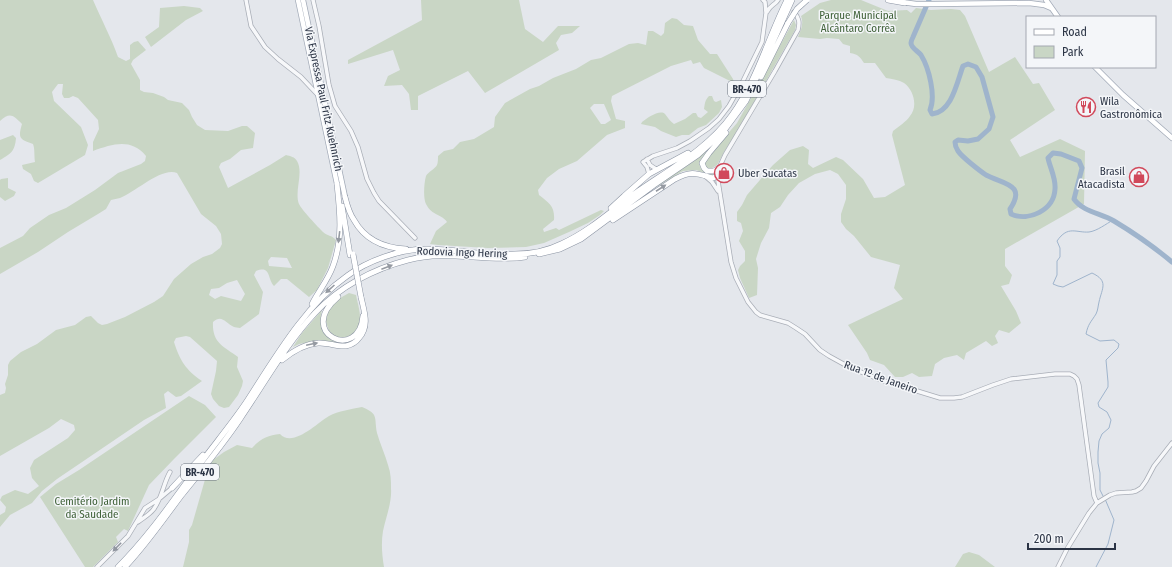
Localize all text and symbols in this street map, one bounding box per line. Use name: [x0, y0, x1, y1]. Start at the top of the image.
park label: Parque Municipal Alcântaro Corrêa: [819, 9, 897, 35]
legend: [1026, 16, 1156, 68]
text: Road: [1062, 25, 1087, 39]
street label: Via Expressa Paul Fritz Kuehnrich: [302, 26, 345, 173]
text: Park: [1062, 45, 1084, 59]
road number: BR-470: [728, 81, 766, 97]
place label: Wila Gastronômica: [1100, 95, 1162, 121]
restaurant icon: Wila Gastronômica: [1075, 96, 1097, 118]
shop icon: Uber Sucatas: [713, 162, 735, 184]
place label: Brasil Atacadista: [1078, 165, 1125, 191]
shop icon: Brasil Atacadista: [1128, 166, 1150, 188]
place label: Uber Sucatas: [738, 167, 797, 180]
one-way arrow: [656, 184, 667, 191]
one-way arrow: [336, 231, 342, 243]
street label: Rodovia Ingo Hering: [416, 244, 508, 261]
one-way arrow: [382, 263, 394, 269]
one-way arrow: [325, 284, 336, 293]
one-way arrow: [306, 341, 318, 347]
street label: Rua 1º de Janeiro: [842, 358, 920, 397]
road number: BR-470: [181, 464, 219, 480]
park label: Cemitério Jardim da Saudade: [55, 495, 129, 521]
scale bar: [1028, 525, 1115, 551]
text: 200 m: [1034, 532, 1064, 546]
one-way arrow: [112, 542, 122, 552]

